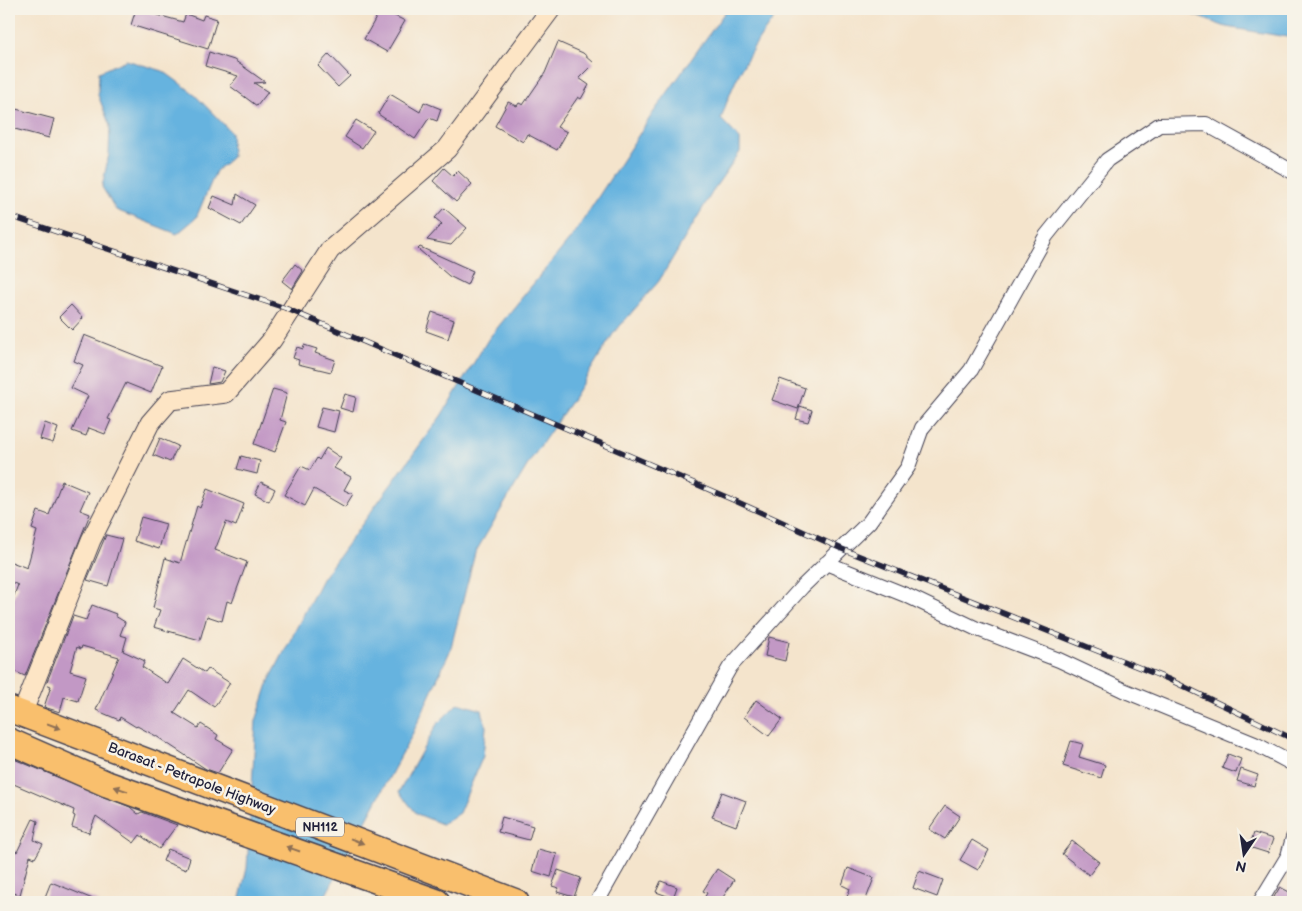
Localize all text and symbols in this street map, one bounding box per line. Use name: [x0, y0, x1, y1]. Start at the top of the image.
one-way arrow: [47, 723, 62, 730]
street label: Barasat - Petrapole Highway: [105, 739, 279, 819]
one-way arrow: [113, 785, 128, 792]
road number: NH112: [296, 818, 344, 836]
north arrow: [1220, 828, 1270, 878]
one-way arrow: [350, 837, 365, 845]
one-way arrow: [285, 845, 300, 853]
text: N: [1234, 857, 1248, 876]

